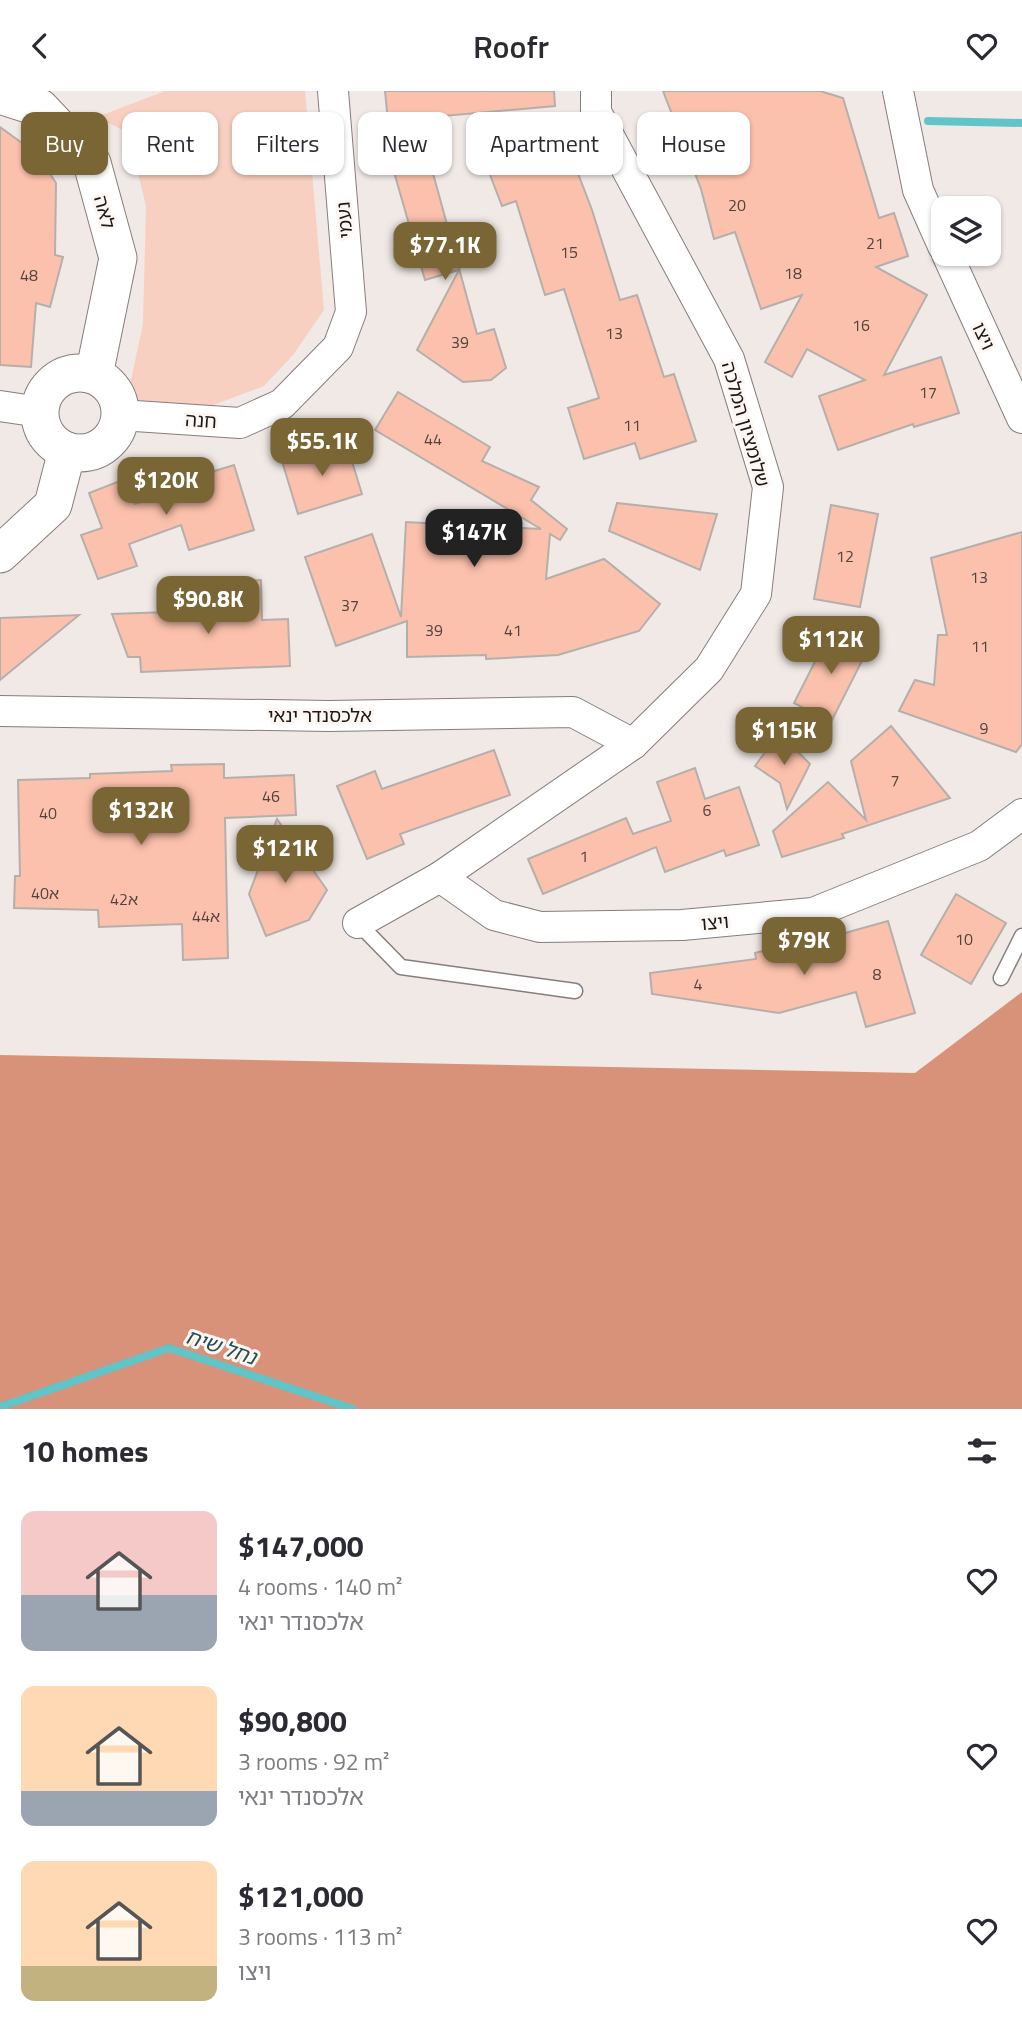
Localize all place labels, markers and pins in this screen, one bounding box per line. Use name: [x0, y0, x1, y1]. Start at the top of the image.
pin: $77.1K: [388, 223, 502, 282]
pin: $55.1K: [265, 419, 379, 478]
pin: $120K: [117, 457, 215, 517]
pin: $147K: [425, 510, 523, 569]
pin: $90.8K: [151, 577, 265, 636]
pin: $112K: [782, 617, 880, 676]
pin: $115K: [735, 707, 833, 767]
pin: $132K: [92, 787, 190, 847]
pin: $121K: [236, 825, 334, 885]
pin: $79K: [763, 917, 845, 977]

